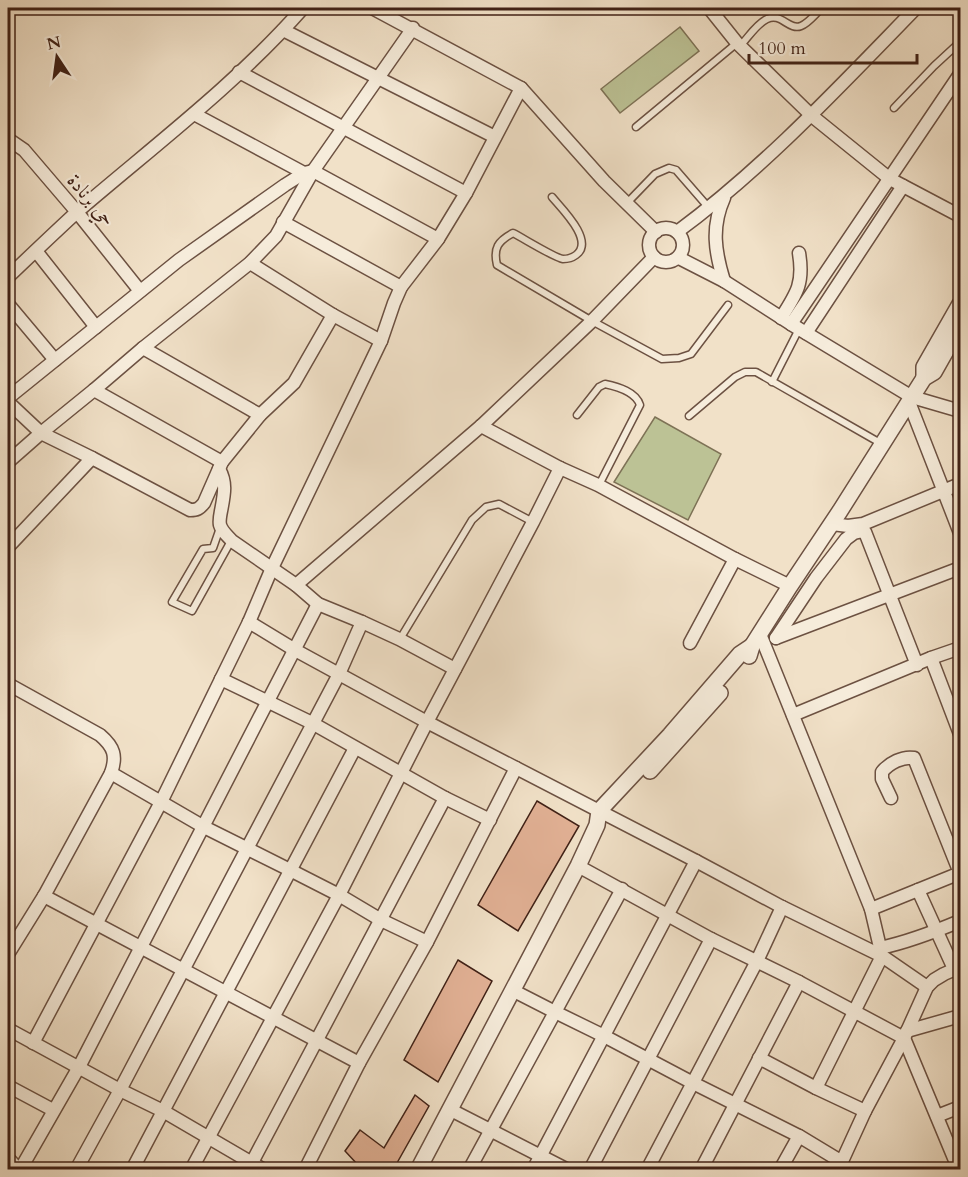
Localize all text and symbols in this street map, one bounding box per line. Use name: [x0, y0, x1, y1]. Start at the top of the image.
north arrow: [27, 27, 87, 87]
scale bar: [749, 27, 917, 65]
text: N: [45, 31, 63, 56]
text: 100 m: [758, 36, 806, 61]
street label: حي برنادة: [59, 168, 121, 234]

